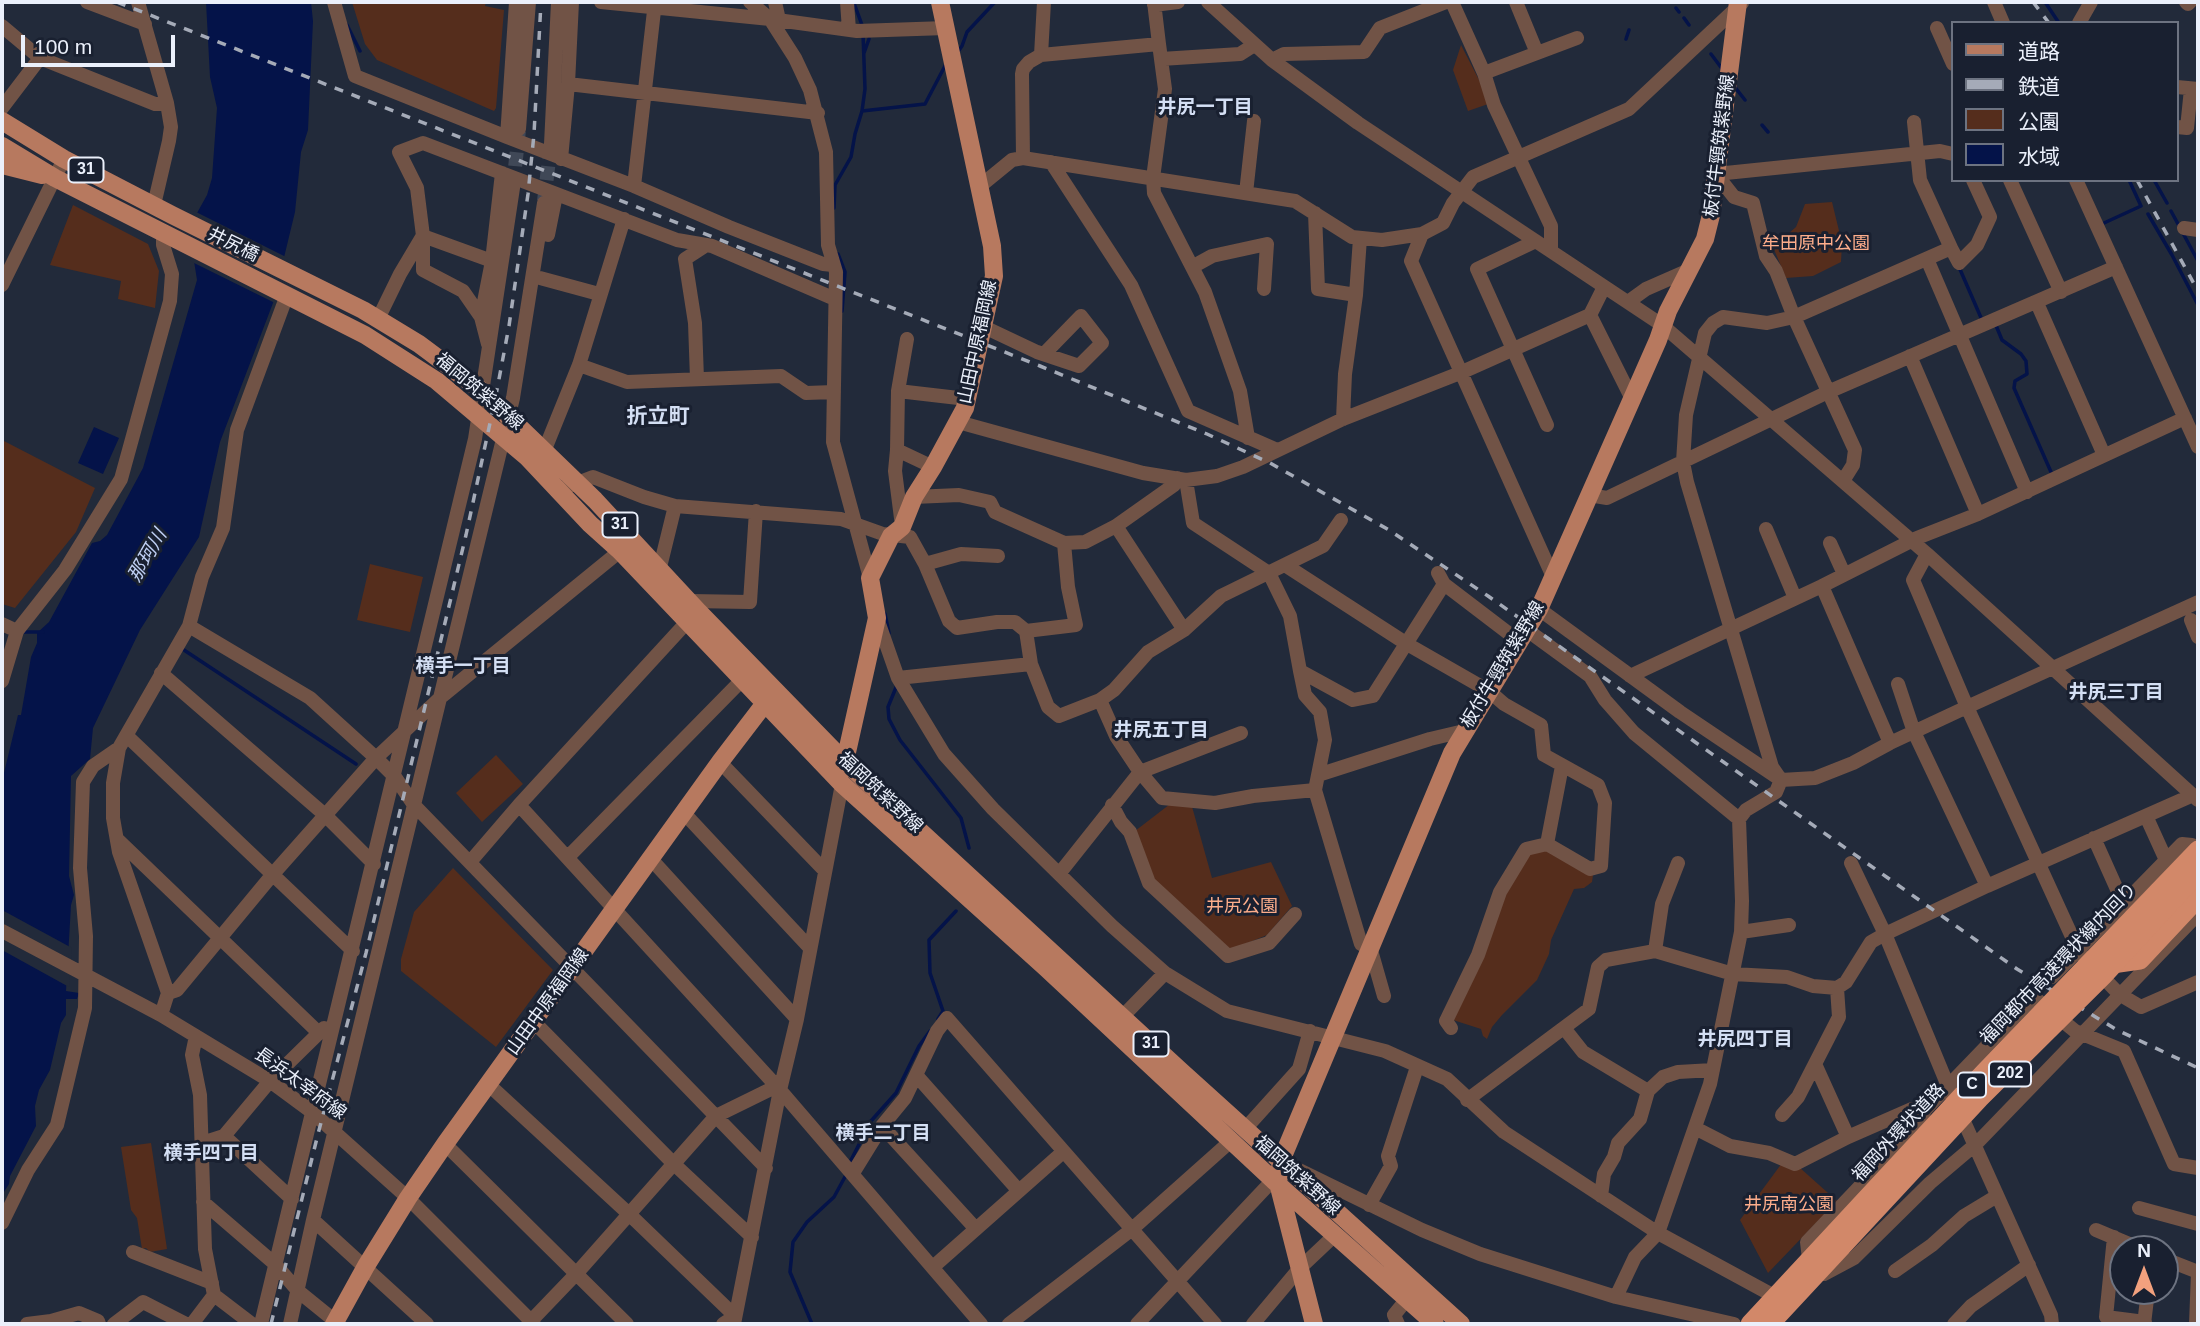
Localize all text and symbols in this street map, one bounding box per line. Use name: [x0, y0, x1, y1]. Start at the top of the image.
scale bar: [24, 21, 178, 65]
legend: [1952, 21, 2179, 182]
text: 100 m: [34, 35, 92, 58]
text: 道路: [2018, 40, 2060, 63]
street label: 板付牛頸筑紫野線: [1701, 73, 1739, 219]
text: 鉄道: [2018, 75, 2060, 98]
district label: 井尻一丁目: [1158, 97, 1252, 119]
text: 公園: [2018, 110, 2060, 133]
text: 水域: [2018, 145, 2060, 168]
road number: 31: [68, 158, 104, 182]
street label: 井尻橋: [204, 223, 262, 267]
park label: 牟田原中公園: [1762, 233, 1870, 255]
street label: 山田中原福岡線: [954, 278, 1002, 406]
street label: 福岡筑紫野線: [431, 349, 527, 435]
district label: 折立町: [627, 404, 689, 430]
road number: 31: [602, 512, 638, 538]
water label: 那珂川: [124, 526, 172, 586]
street label: 板付牛頸筑紫野線: [1457, 598, 1549, 732]
district label: 横手一丁目: [416, 656, 510, 678]
district label: 井尻三丁目: [2069, 682, 2163, 704]
district label: 井尻五丁目: [1114, 720, 1208, 742]
street label: 福岡筑紫野線: [833, 748, 927, 838]
street label: 福岡都市高速環状線内回り: [1976, 879, 2142, 1049]
park label: 井尻公園: [1206, 896, 1278, 918]
street label: 山田中原福岡線: [502, 945, 594, 1059]
district label: 井尻四丁目: [1698, 1029, 1792, 1051]
road number: 31: [1134, 1032, 1168, 1056]
street label: 長浜太宰府線: [250, 1044, 350, 1124]
road number: 202: [1989, 1062, 2031, 1086]
road number: C: [1958, 1072, 1986, 1098]
street label: 福岡外環状道路: [1848, 1080, 1950, 1186]
district label: 横手二丁目: [836, 1123, 930, 1145]
street label: 福岡筑紫野線: [1250, 1132, 1344, 1220]
district label: 横手四丁目: [164, 1143, 258, 1165]
park label: 井尻南公園: [1744, 1194, 1834, 1216]
north arrow: [2109, 1235, 2179, 1305]
text: N: [2137, 1240, 2151, 1261]

